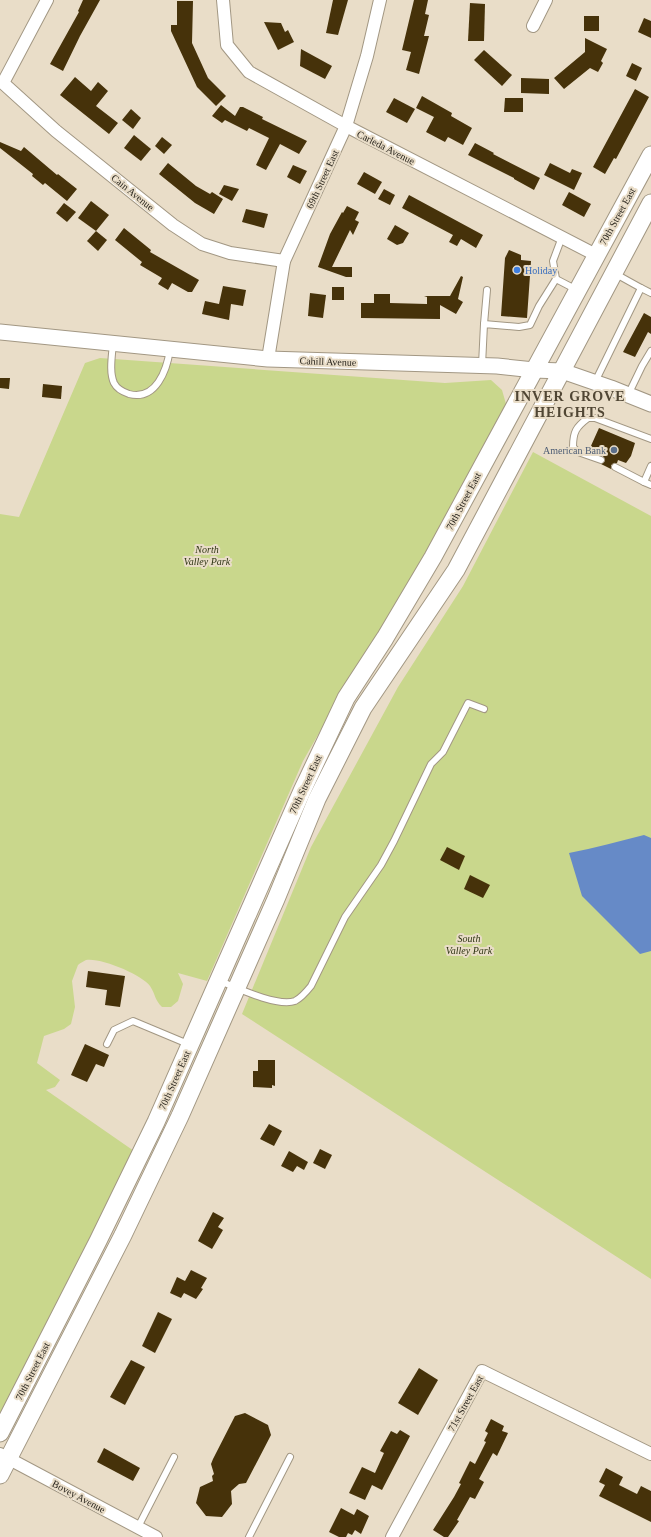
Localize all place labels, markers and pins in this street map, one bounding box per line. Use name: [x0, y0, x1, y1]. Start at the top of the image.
marker: Holiday: [512, 265, 522, 275]
place label: Holiday: [525, 265, 557, 276]
place label: American Bank: [543, 445, 606, 456]
marker: American Bank: [609, 445, 619, 455]

